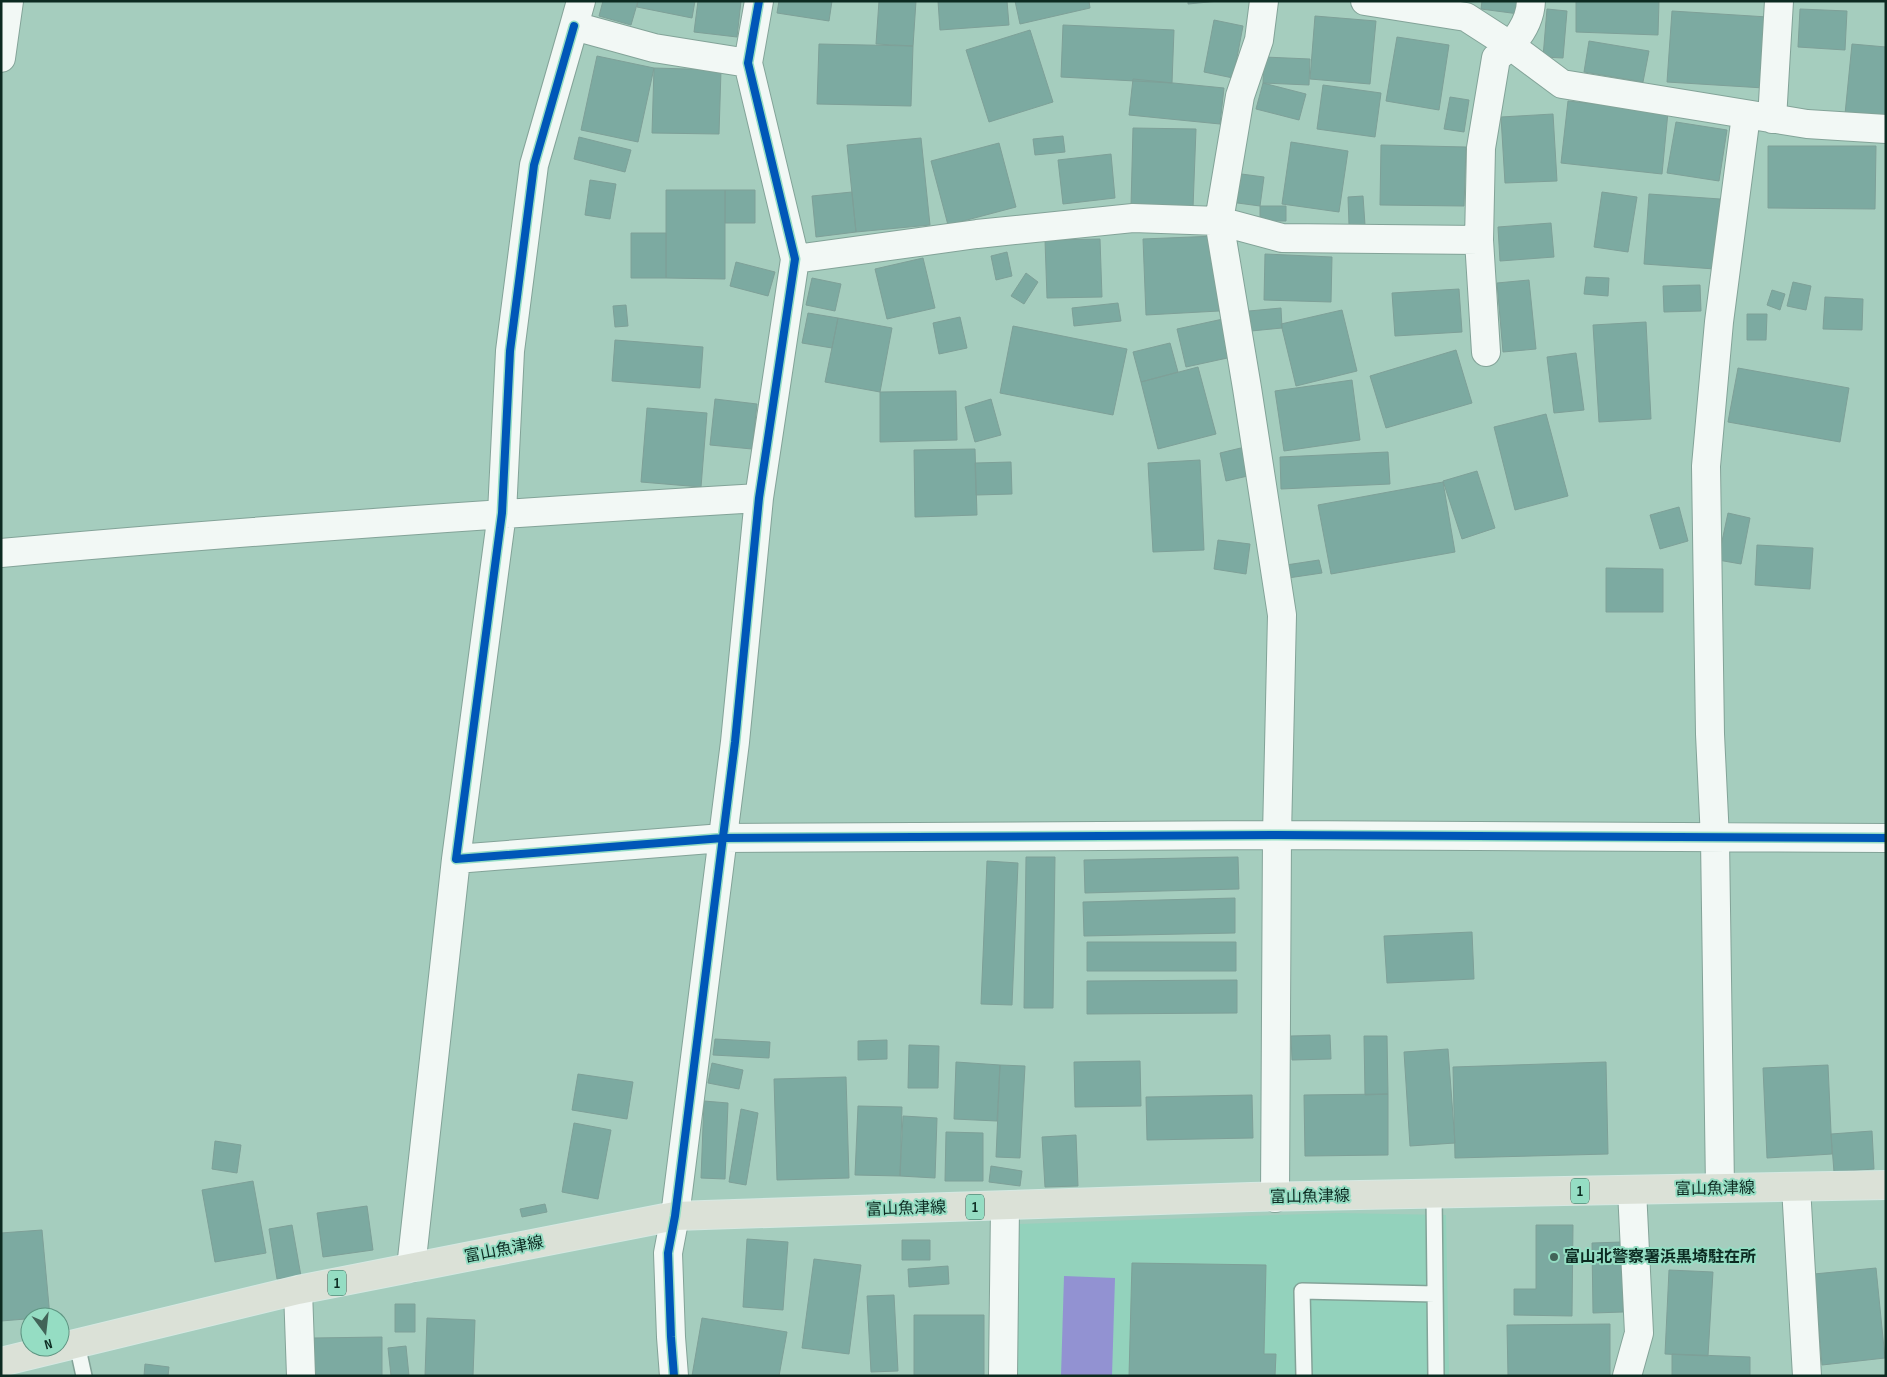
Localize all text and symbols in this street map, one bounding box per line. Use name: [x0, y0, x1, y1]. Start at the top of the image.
road number: 1: [1571, 1178, 1589, 1204]
street label: 富山魚津線: [1675, 1178, 1755, 1199]
street label: 富山魚津線: [1270, 1186, 1350, 1207]
road number: 1: [966, 1194, 984, 1220]
street label: 富山魚津線: [866, 1197, 946, 1220]
street label: 富山魚津線: [463, 1232, 545, 1267]
place label: 富山北警察署浜黒埼駐在所: [1564, 1248, 1756, 1267]
marker: 富山北警察署浜黒埼駐在所: [1548, 1251, 1560, 1263]
road number: 1: [328, 1270, 346, 1296]
north arrow: [20, 1307, 70, 1357]
text: N: [42, 1335, 54, 1353]

